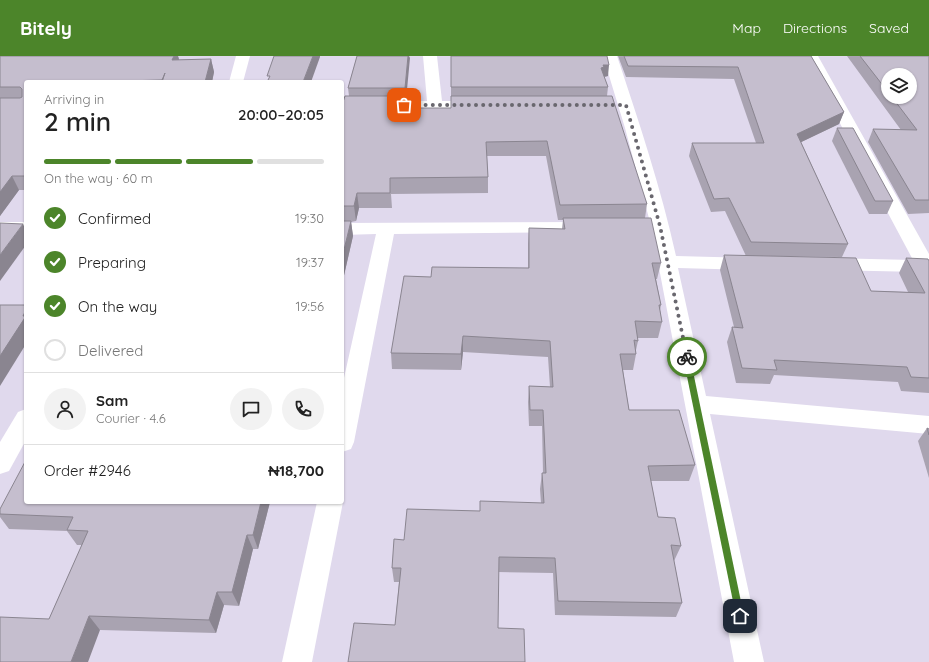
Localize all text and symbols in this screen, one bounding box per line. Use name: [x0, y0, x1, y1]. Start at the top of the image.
text: Bitely: [20, 16, 72, 40]
text: Map: [732, 19, 761, 37]
text: Directions: [783, 19, 847, 37]
text: Saved: [869, 19, 909, 37]
map controls: [881, 68, 917, 104]
button: layers: [881, 68, 917, 104]
pin: [387, 88, 421, 122]
text: Arriving in: [44, 91, 104, 107]
icon: bag: [393, 94, 415, 116]
text: 2 min: [44, 105, 111, 138]
text: 20:00–20:05: [238, 105, 324, 124]
text: On the way · 60 m: [44, 170, 153, 186]
icon: check: [44, 207, 66, 229]
text: Confirmed: [78, 209, 151, 228]
text: 19:30: [295, 210, 324, 226]
icon: check: [44, 251, 66, 273]
text: Preparing: [78, 253, 146, 272]
text: 19:37: [296, 254, 324, 270]
icon: check: [44, 295, 66, 317]
text: On the way: [78, 297, 157, 316]
text: 19:56: [295, 298, 324, 314]
courier: [667, 337, 707, 377]
text: Delivered: [78, 341, 143, 360]
icon: bike: [676, 346, 698, 368]
button: person: [44, 388, 86, 430]
button: chat: [230, 388, 272, 430]
button: phone: [282, 388, 324, 430]
text: Sam: [96, 391, 128, 410]
text: Courier · 4.6: [96, 410, 166, 426]
text: Order #2946: [44, 461, 131, 480]
text: ₦18,700: [268, 461, 324, 480]
pin: [723, 599, 757, 633]
icon: home: [729, 605, 751, 627]

